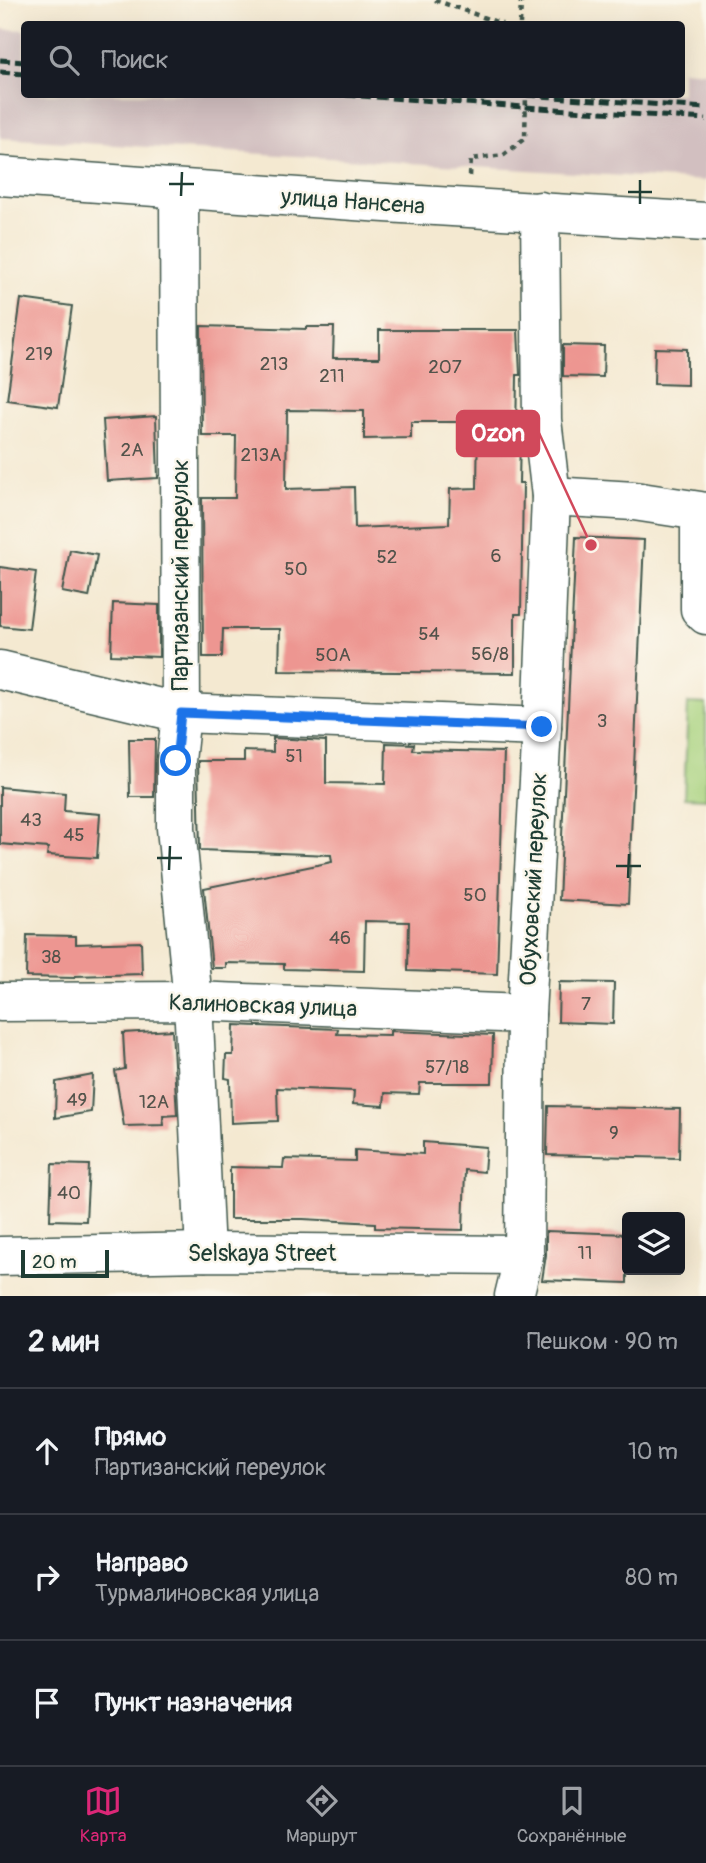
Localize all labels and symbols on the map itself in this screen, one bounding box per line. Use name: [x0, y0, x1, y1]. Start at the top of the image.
street label: улица Нансена: [279, 182, 426, 221]
house number: 219: [25, 342, 53, 366]
house number: 213: [260, 352, 288, 376]
house number: 207: [428, 355, 462, 379]
house number: 211: [319, 364, 345, 388]
callout: Ozon: [457, 411, 539, 456]
text: Ozon: [471, 419, 525, 448]
house number: 2А: [121, 438, 143, 462]
house number: 213А: [241, 443, 281, 467]
street label: Партизанский переулок: [166, 459, 195, 691]
house number: 6: [490, 544, 502, 568]
house number: 52: [377, 545, 397, 569]
house number: 50: [284, 557, 308, 581]
house number: 54: [418, 622, 440, 646]
house number: 56/8: [471, 642, 509, 666]
house number: 50А: [315, 643, 351, 667]
house number: 3: [597, 709, 607, 733]
route end: [526, 711, 557, 742]
house number: 51: [285, 744, 303, 768]
route start: [160, 745, 191, 776]
street label: Обуховский переулок: [513, 771, 554, 987]
house number: 43: [20, 808, 42, 832]
house number: 45: [63, 823, 85, 847]
house number: 50: [463, 883, 487, 907]
house number: 46: [329, 926, 351, 950]
house number: 38: [41, 945, 61, 969]
street label: Калиновская улица: [168, 988, 358, 1023]
house number: 7: [581, 992, 591, 1016]
house number: 57/18: [425, 1055, 469, 1079]
house number: 49: [67, 1088, 87, 1112]
house number: 12А: [139, 1090, 169, 1114]
house number: 9: [609, 1121, 619, 1145]
house number: 40: [57, 1181, 81, 1205]
street label: Selskaya Street: [188, 1239, 337, 1268]
house number: 11: [578, 1241, 592, 1265]
scale bar: [21, 1247, 108, 1279]

